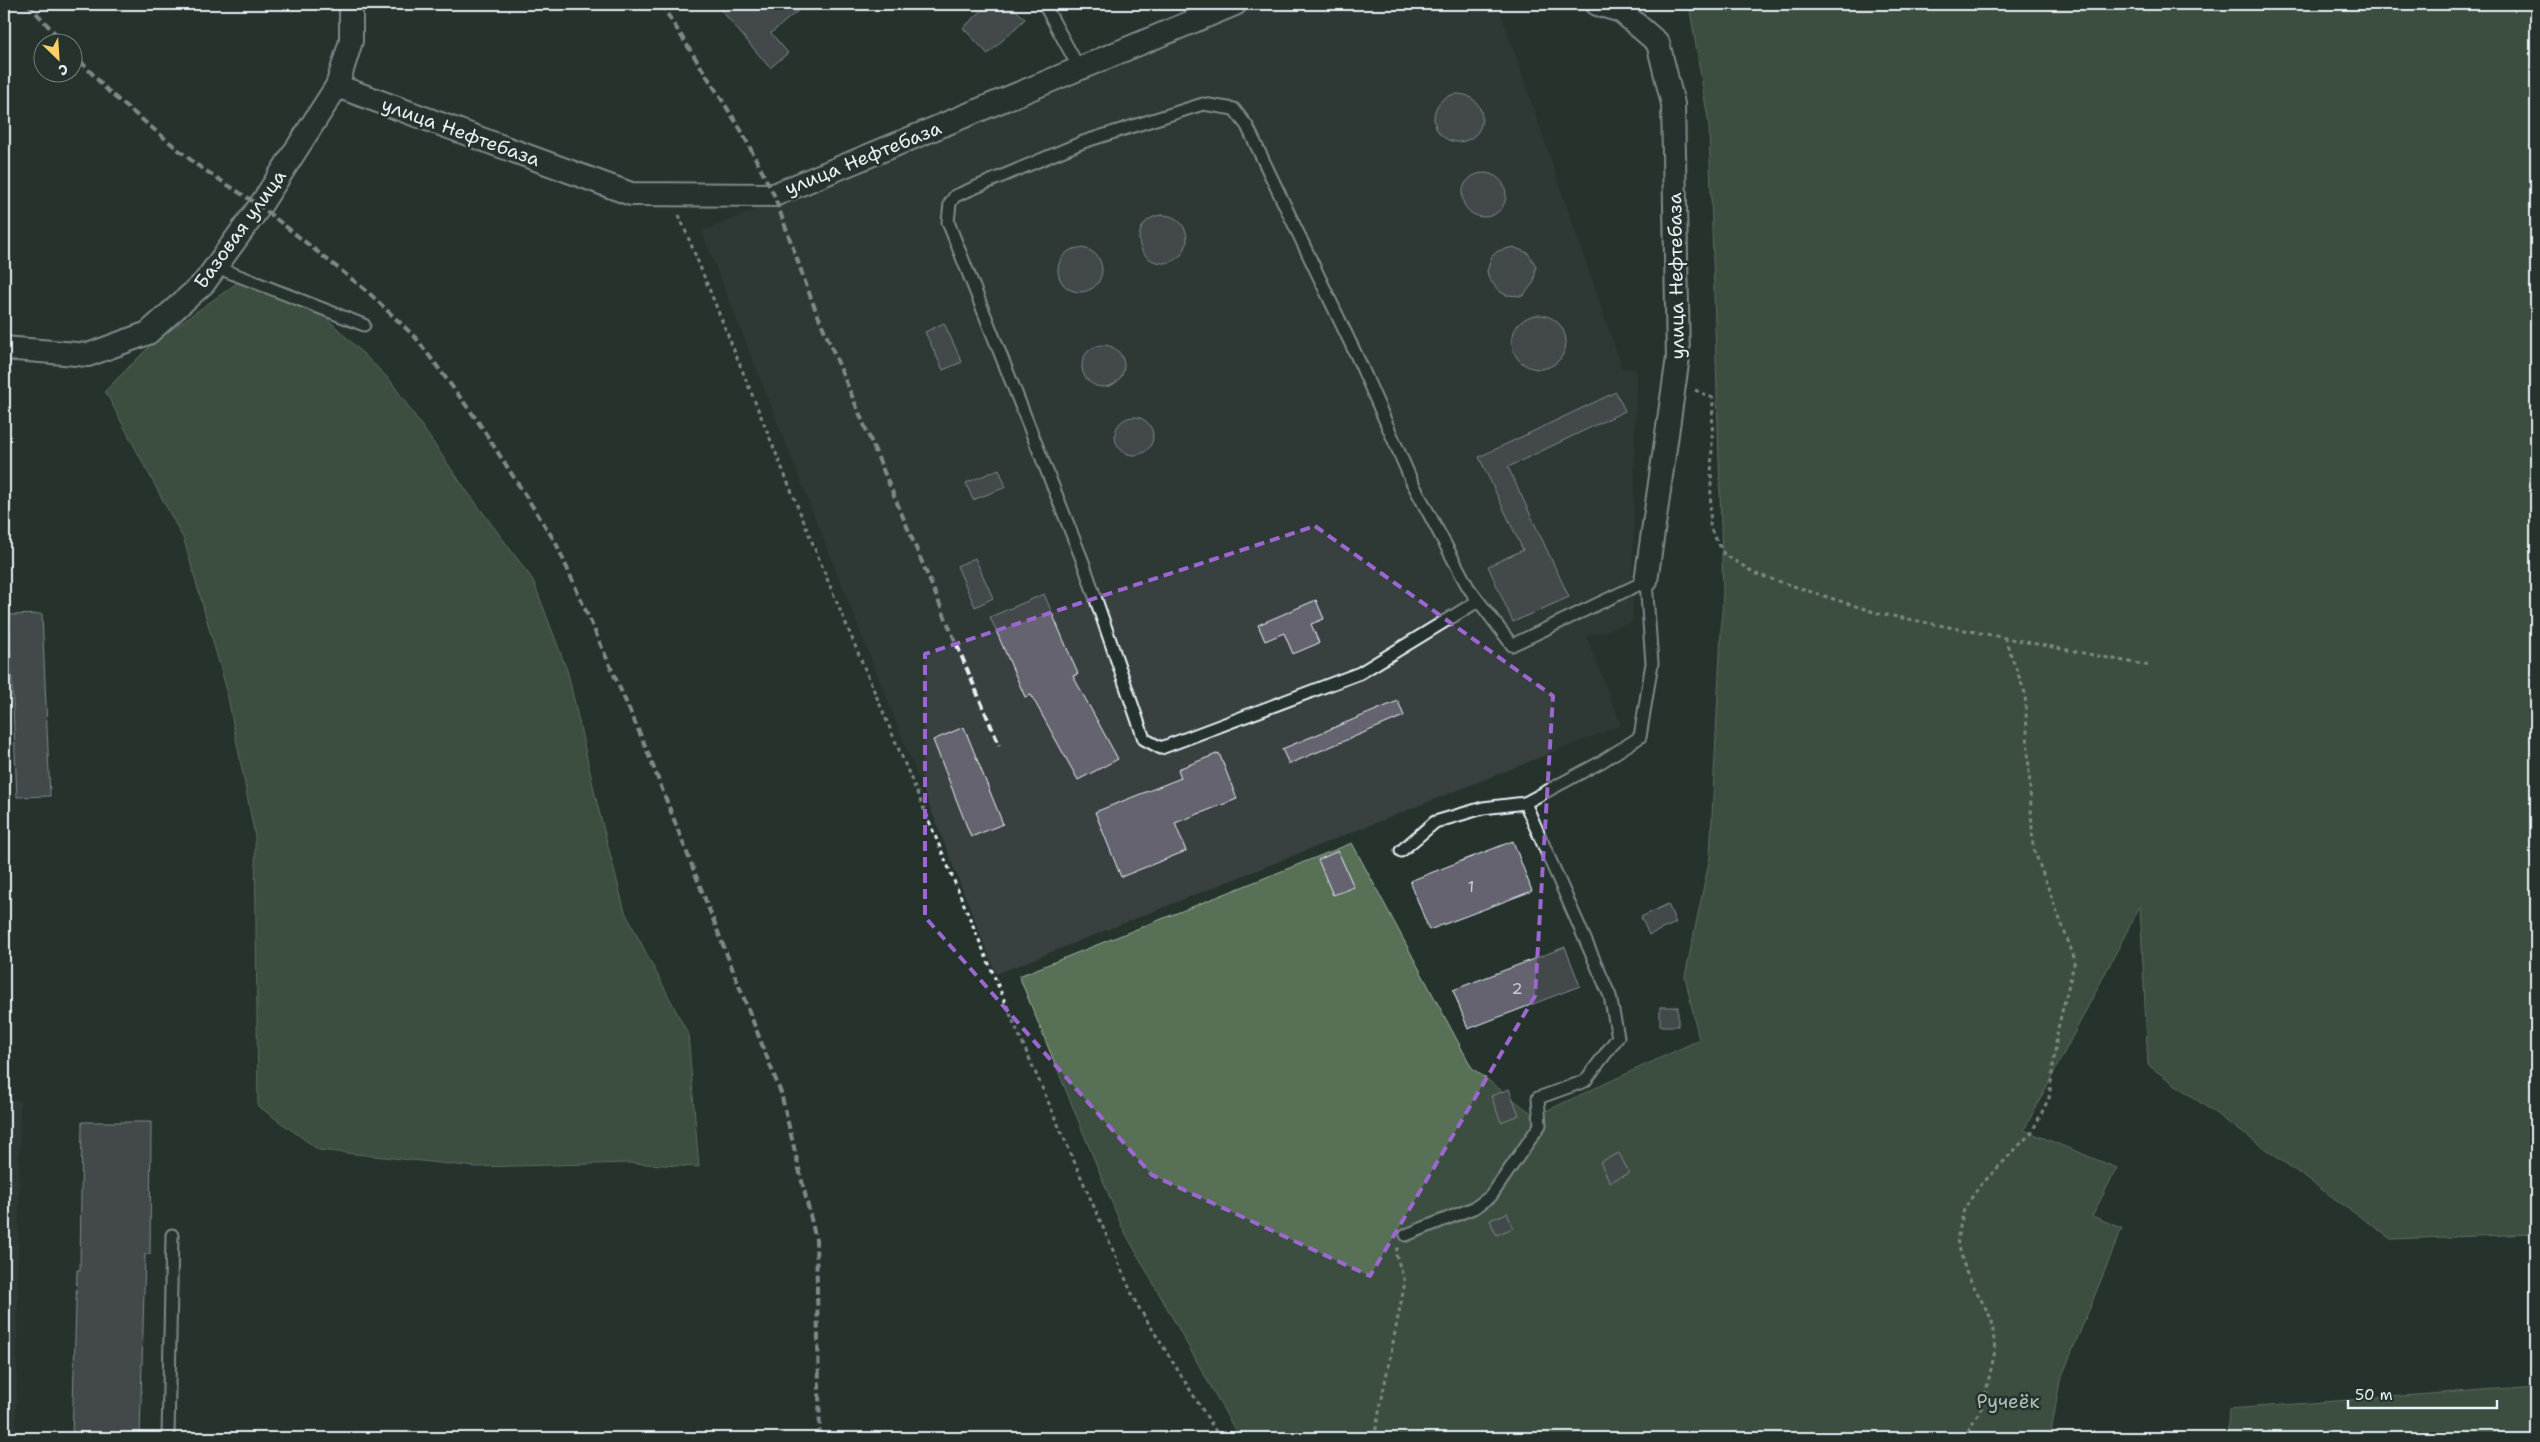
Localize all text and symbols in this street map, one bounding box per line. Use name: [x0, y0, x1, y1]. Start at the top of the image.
north arrow: [32, 32, 82, 82]
text: С: [56, 60, 71, 80]
street label: улица Нефтебаза: [378, 92, 544, 172]
street label: улица Нефтебаза: [781, 115, 945, 201]
street label: Базовая улица: [188, 164, 292, 293]
street label: улица Нефтебаза: [1662, 192, 1690, 360]
house number: 1: [1468, 876, 1474, 897]
house number: 2: [1511, 978, 1523, 999]
scale bar: [2348, 1377, 2496, 1409]
text: 50 m: [2355, 1385, 2393, 1405]
park label: Ручеёк: [1976, 1389, 2040, 1414]

